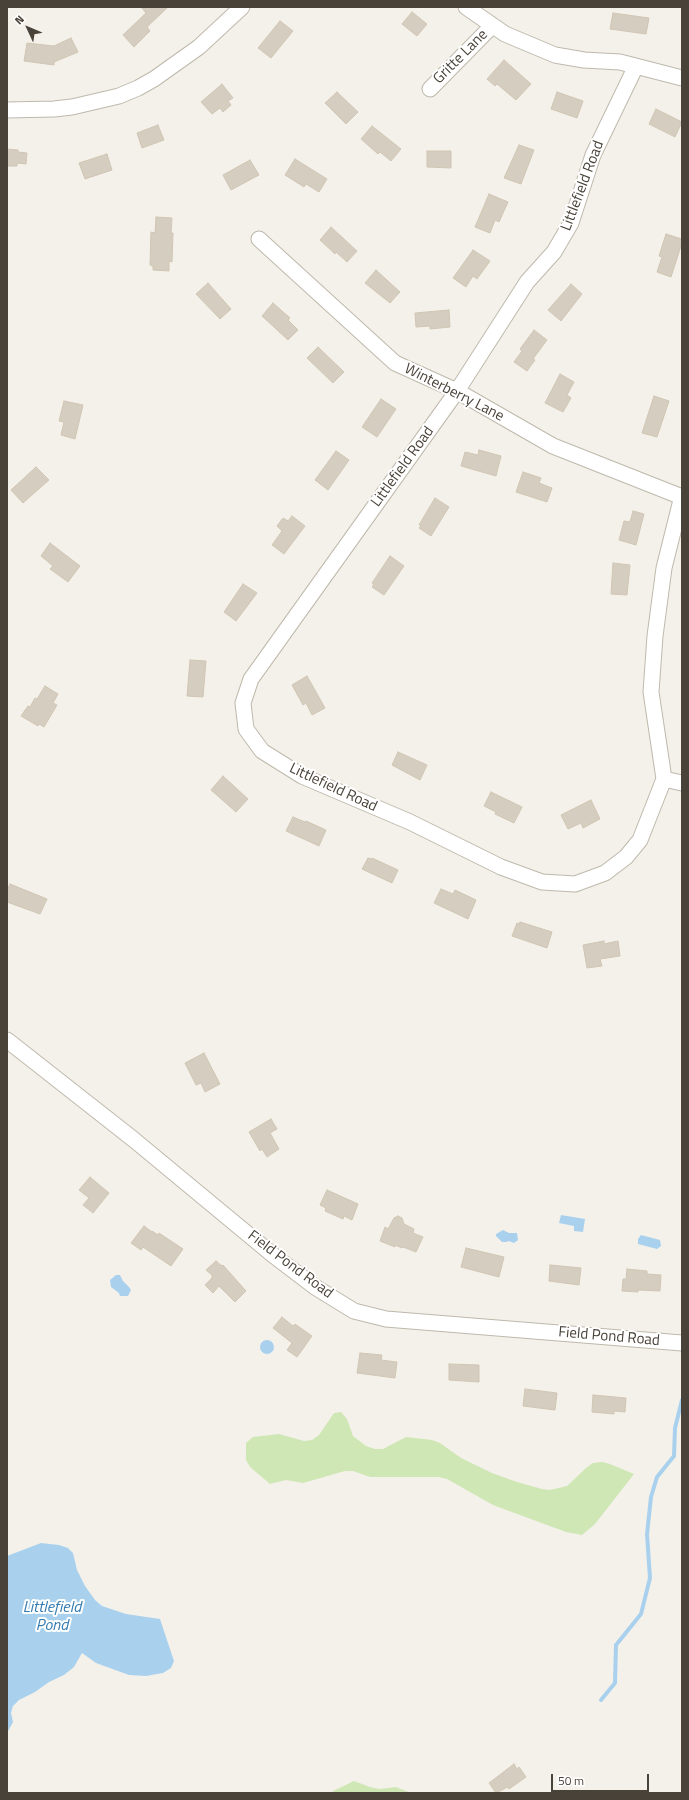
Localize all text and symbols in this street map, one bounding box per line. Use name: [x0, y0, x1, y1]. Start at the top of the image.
north arrow: [8, 8, 48, 48]
text: N: [11, 11, 28, 28]
street label: Gritte Lane: [430, 26, 492, 88]
street label: Littlefield Road: [558, 138, 608, 234]
street label: Winterberry Lane: [401, 360, 507, 426]
street label: Littlefield Road: [368, 423, 438, 511]
street label: Littlefield Road: [286, 760, 380, 816]
street label: Field Pond Road: [244, 1227, 336, 1303]
street label: Field Pond Road: [557, 1324, 661, 1350]
water label: Littlefield Pond: [23, 1598, 81, 1636]
scale bar: [553, 1766, 651, 1792]
text: 50 m: [558, 1771, 584, 1790]

